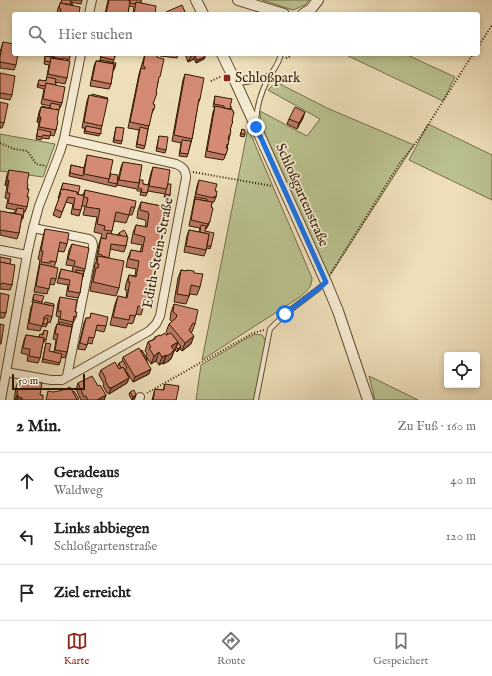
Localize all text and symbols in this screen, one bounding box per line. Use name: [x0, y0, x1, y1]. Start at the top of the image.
search box: [12, 12, 480, 56]
icon: search: [26, 23, 48, 45]
text: Hier suchen: [58, 25, 133, 44]
place label: Schloßpark: [235, 69, 301, 87]
marker: Schloßpark: [222, 73, 232, 83]
route end: [247, 118, 265, 136]
street label: Schloßgartenstraße: [271, 141, 333, 250]
street label: Edith-Stein-Straße: [138, 195, 178, 310]
route start: [276, 305, 294, 323]
map controls: [444, 352, 480, 388]
button: locate: [444, 352, 480, 388]
scale bar: [12, 372, 85, 391]
text: 50 m: [18, 374, 38, 388]
text: 2 Min.: [16, 416, 61, 437]
text: Zu Fuß · 160 m: [398, 418, 476, 435]
text: Geradeaus: [54, 463, 119, 482]
icon: ahead: [16, 470, 38, 492]
text: 40 m: [450, 472, 476, 489]
text: Waldweg: [54, 482, 103, 499]
text: Links abbiegen: [54, 519, 150, 538]
icon: left: [16, 526, 38, 548]
text: 120 m: [446, 528, 476, 545]
text: Schloßgartenstraße: [54, 538, 157, 555]
icon: arrive: [16, 582, 38, 604]
text: Ziel erreicht: [54, 583, 131, 602]
tab: Karte: [64, 630, 89, 668]
tab: Route: [217, 630, 246, 668]
tab: Gespeichert: [373, 630, 428, 668]

